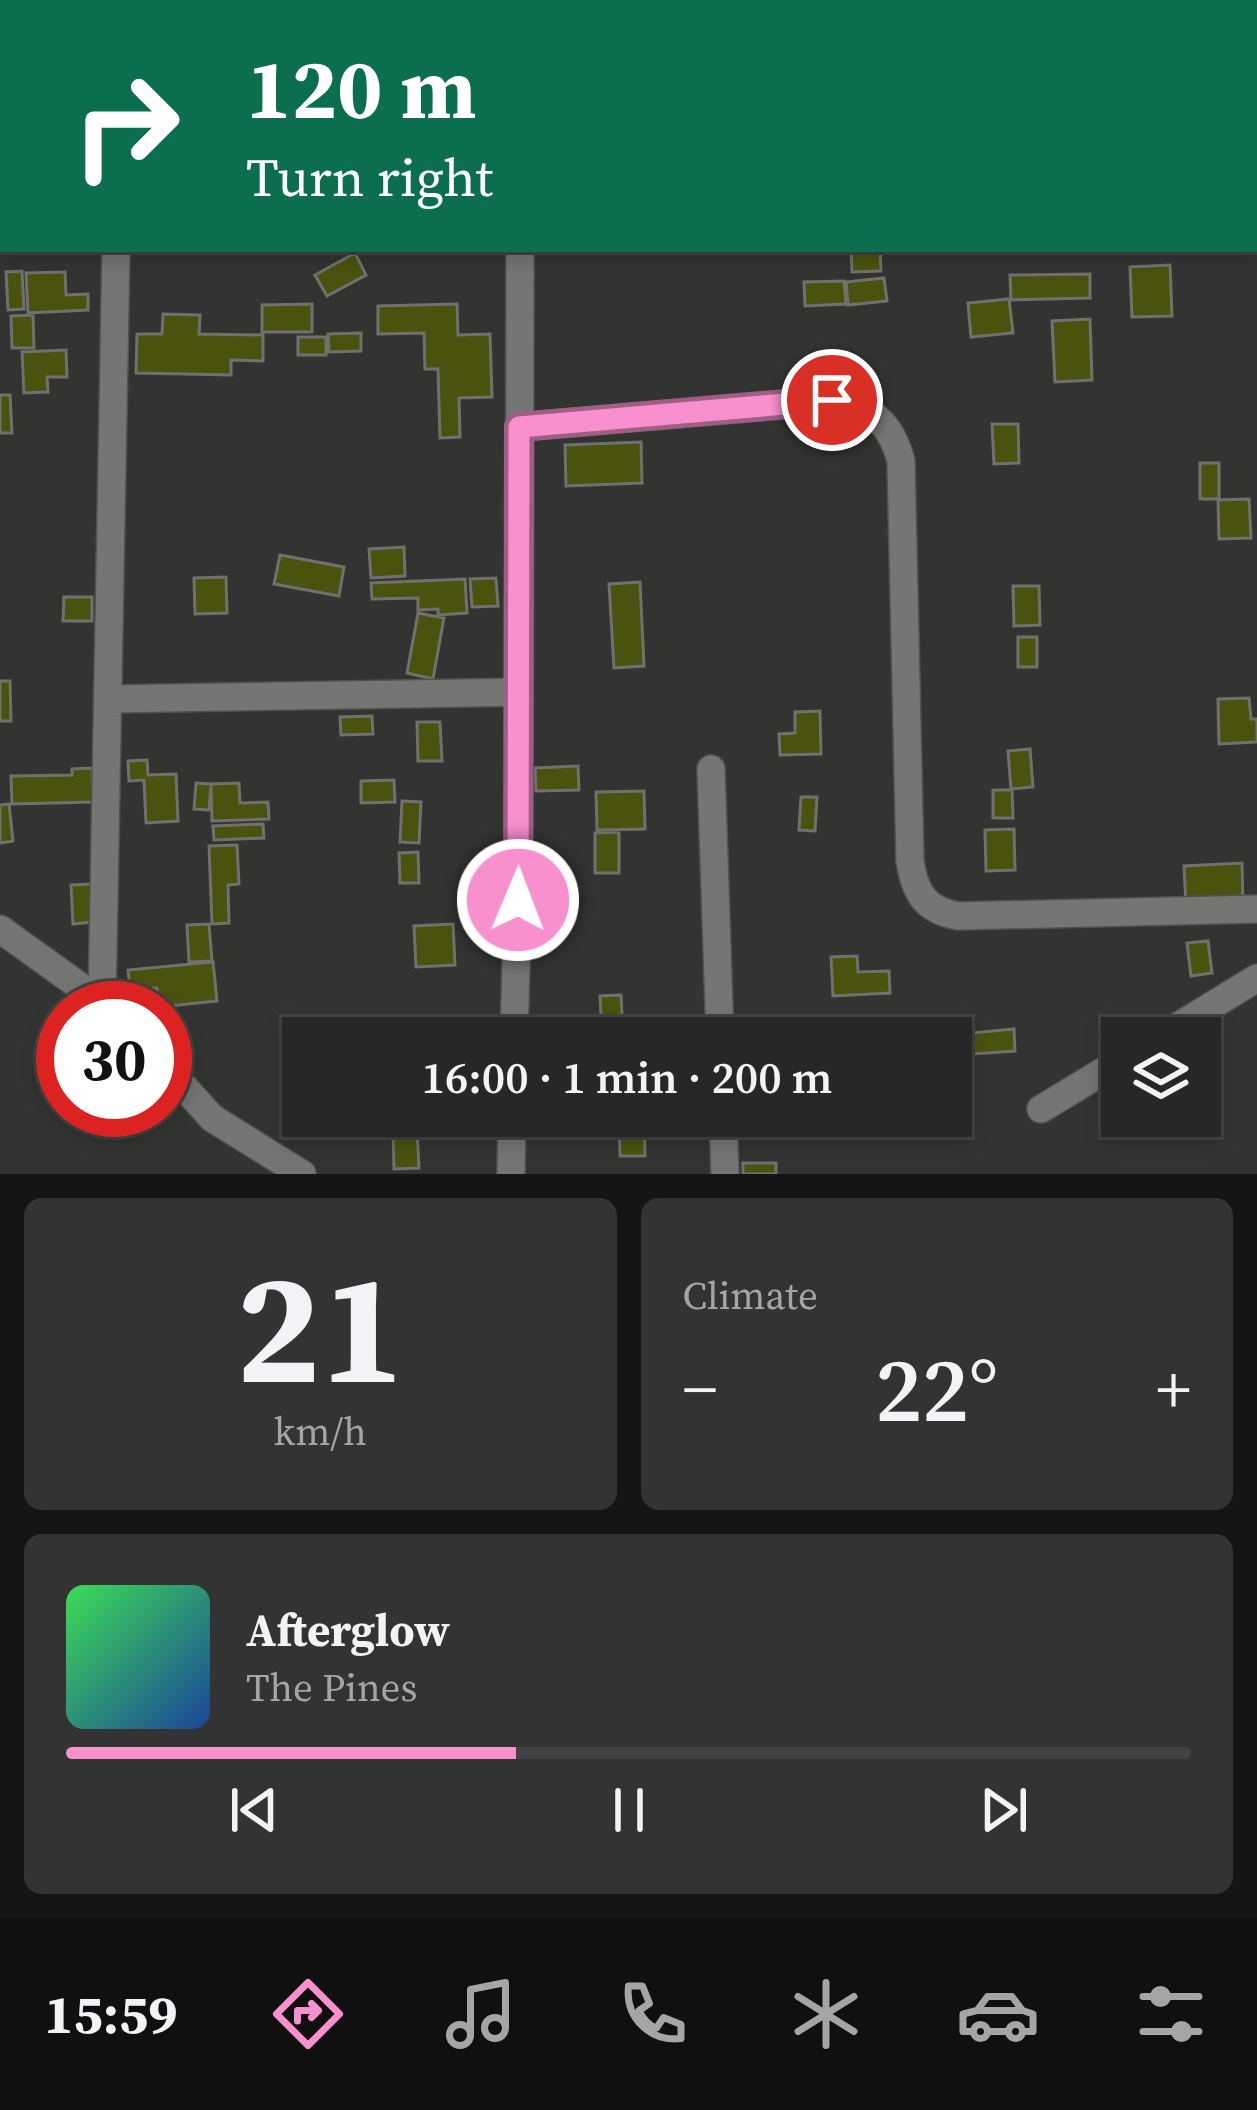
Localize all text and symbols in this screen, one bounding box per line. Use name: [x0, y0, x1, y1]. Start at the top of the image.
text: 120 m: [246, 31, 477, 146]
icon: right: [48, 48, 204, 204]
text: Turn right: [246, 140, 493, 214]
pin: [781, 349, 883, 451]
icon: arrive: [799, 367, 865, 433]
position arrow: [455, 837, 581, 963]
speed limit sign: 30: [36, 981, 192, 1137]
map controls: [1101, 1017, 1221, 1137]
button: layers: [1101, 1017, 1221, 1137]
text: 16:00 · 1 min · 200 m: [422, 1046, 832, 1108]
text: 21: [236, 1220, 405, 1434]
text: Climate: [683, 1269, 818, 1322]
text: 22°: [875, 1328, 998, 1451]
text: −: [683, 1344, 717, 1434]
text: +: [1156, 1344, 1191, 1434]
text: km/h: [274, 1405, 367, 1458]
text: Afterglow: [246, 1599, 450, 1661]
text: The Pines: [246, 1661, 417, 1714]
icon: previous: [221, 1777, 287, 1843]
icon: pause: [596, 1777, 662, 1843]
icon: next: [971, 1777, 1037, 1843]
icon: directions: [266, 1972, 350, 2056]
icon: music: [439, 1972, 523, 2056]
icon: phone: [611, 1972, 695, 2056]
icon: climate: [784, 1972, 868, 2056]
icon: car: [956, 1972, 1040, 2056]
icon: filters: [1129, 1972, 1213, 2056]
text: 15:59: [44, 1977, 178, 2051]

